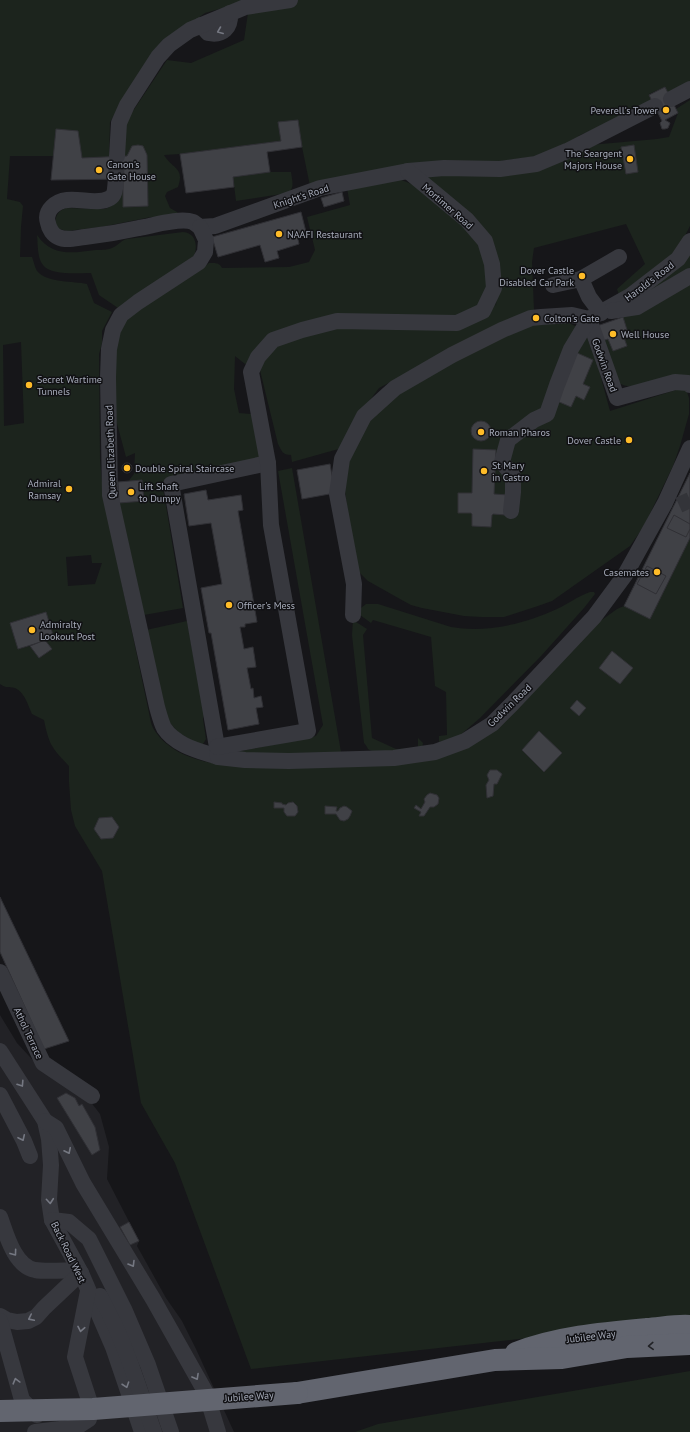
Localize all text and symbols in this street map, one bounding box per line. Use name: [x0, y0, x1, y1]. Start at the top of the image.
one-way arrow: [217, 27, 224, 35]
place label: Peverell's Tower: [590, 104, 659, 117]
marker: Peverell's Tower: [661, 105, 671, 115]
place label: The Seargent Majors House: [564, 147, 623, 172]
marker: The Seargent Majors House: [625, 154, 635, 164]
place label: Canon's Gate House: [107, 158, 156, 183]
marker: Canon's Gate House: [94, 165, 104, 175]
street label: Knight's Road: [272, 181, 331, 212]
street label: Mortimer Road: [419, 181, 476, 232]
place label: NAAFI Restaurant: [287, 228, 363, 241]
marker: NAAFI Restaurant: [274, 229, 284, 239]
street label: Harold's Road: [622, 259, 677, 304]
place label: Dover Castle Disabled Car Park: [499, 264, 574, 289]
marker: Dover Castle Disabled Car Park: [577, 271, 587, 281]
place label: Colton's Gate: [544, 312, 600, 325]
marker: Colton's Gate: [531, 313, 541, 323]
place label: Well House: [621, 328, 669, 341]
marker: Well House: [608, 329, 618, 339]
street label: Godwin Road: [589, 337, 620, 394]
place label: Secret Wartime Tunnels: [37, 373, 102, 398]
marker: Secret Wartime Tunnels: [24, 380, 34, 390]
street label: Queen Elizabeth Road: [102, 405, 119, 499]
place label: Roman Pharos: [489, 426, 550, 439]
marker: Roman Pharos: [476, 427, 486, 437]
place label: Dover Castle: [567, 434, 621, 447]
marker: Dover Castle: [624, 435, 634, 445]
place label: St Mary in Castro: [492, 459, 530, 484]
place label: Double Spiral Staircase: [135, 462, 234, 475]
marker: Double Spiral Staircase: [122, 463, 132, 473]
marker: St Mary in Castro: [479, 466, 489, 476]
place label: Admiral Ramsay: [28, 477, 61, 502]
place label: Lift Shaft to Dumpy: [139, 480, 181, 505]
marker: Admiral Ramsay: [64, 484, 74, 494]
marker: Lift Shaft to Dumpy: [126, 487, 136, 497]
place label: Casemates: [604, 566, 649, 579]
marker: Casemates: [652, 567, 662, 577]
place label: Officer's Mess: [237, 599, 295, 612]
marker: Officer's Mess: [224, 600, 234, 610]
place label: Admiralty Lookout Post: [40, 618, 96, 643]
marker: Admiralty Lookout Post: [27, 625, 37, 635]
street label: Godwin Road: [485, 681, 534, 730]
street label: Athol Terrace: [11, 1005, 46, 1061]
one-way arrow: [17, 1079, 24, 1086]
one-way arrow: [17, 1134, 25, 1141]
one-way arrow: [63, 1147, 71, 1154]
one-way arrow: [45, 1198, 54, 1205]
street label: Back Road West: [48, 1219, 89, 1286]
one-way arrow: [9, 1248, 16, 1255]
one-way arrow: [128, 1260, 135, 1267]
one-way arrow: [28, 1313, 35, 1321]
one-way arrow: [77, 1326, 85, 1333]
street label: Jubilee Way: [565, 1327, 617, 1346]
one-way arrow: [648, 1341, 654, 1350]
one-way arrow: [192, 1373, 199, 1380]
one-way arrow: [12, 1378, 21, 1385]
one-way arrow: [121, 1382, 130, 1389]
street label: Jubilee Way: [223, 1388, 274, 1405]

